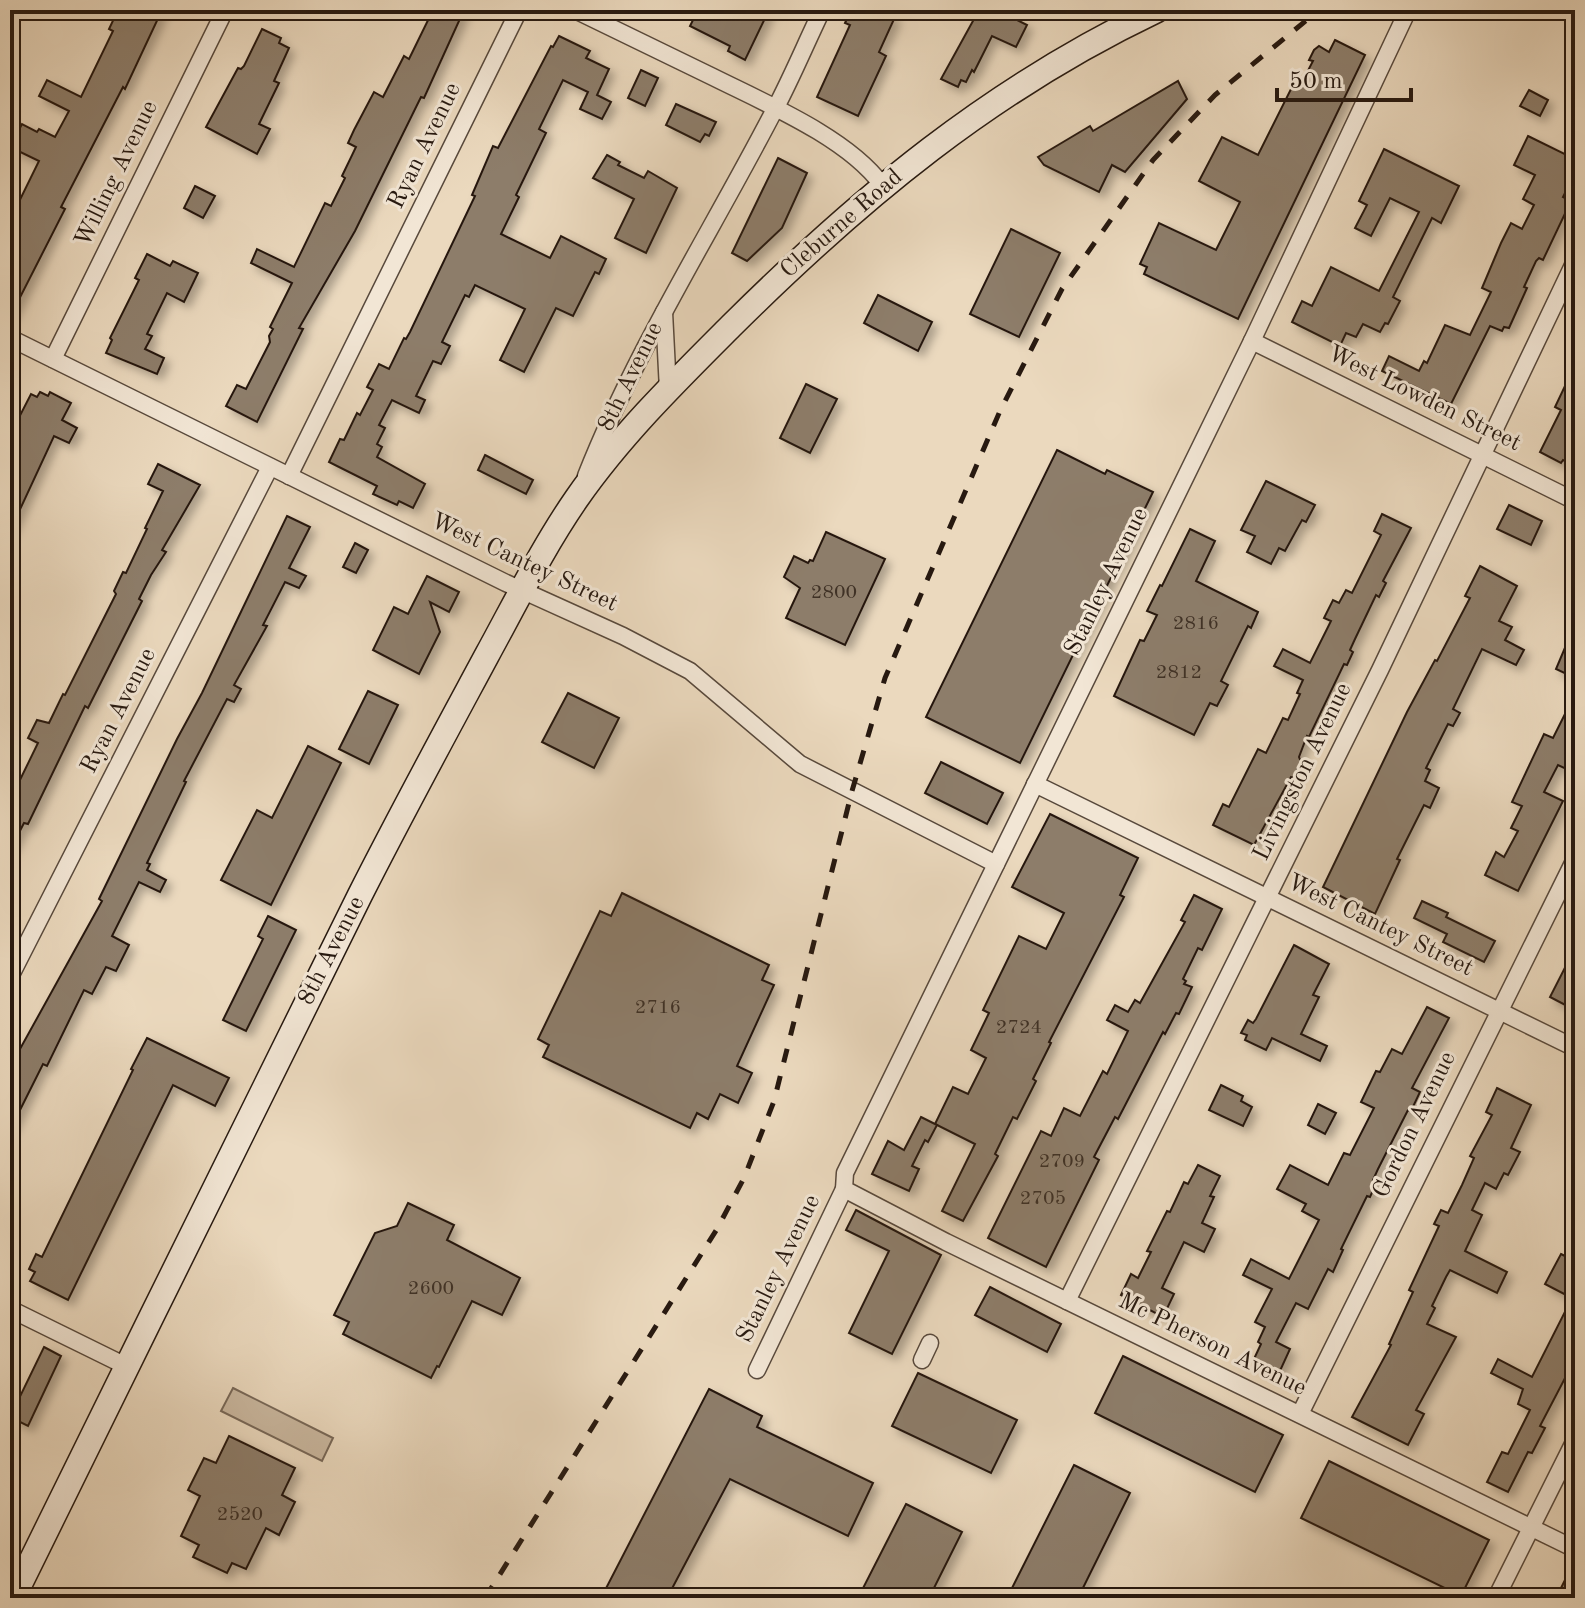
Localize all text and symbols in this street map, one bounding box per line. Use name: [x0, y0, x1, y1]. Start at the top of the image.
scale bar: [1277, 52, 1411, 102]
text: 50 m: [1289, 70, 1343, 94]
street label: Ryan Avenue: [384, 79, 466, 213]
street label: Willing Avenue: [71, 97, 163, 251]
street label: Cleburne Road: [776, 165, 908, 283]
street label: 8th Avenue: [594, 319, 668, 435]
street label: West Lowden Street: [1324, 342, 1524, 456]
street label: Stanley Avenue: [1061, 504, 1153, 660]
street label: West Cantey Street: [427, 509, 621, 617]
house number: 2800: [811, 583, 857, 603]
house number: 2816: [1173, 614, 1219, 634]
street label: Ryan Avenue: [77, 645, 161, 777]
house number: 2812: [1156, 663, 1202, 683]
street label: Livingston Avenue: [1250, 679, 1356, 865]
street label: West Cantey Street: [1283, 871, 1477, 981]
street label: 8th Avenue: [294, 893, 370, 1009]
house number: 2716: [635, 998, 681, 1018]
house number: 2724: [996, 1018, 1042, 1038]
street label: Gordon Avenue: [1369, 1048, 1461, 1202]
house number: 2709: [1039, 1152, 1085, 1172]
house number: 2705: [1020, 1189, 1066, 1209]
street label: Stanley Avenue: [733, 1191, 825, 1347]
house number: 2600: [408, 1279, 454, 1299]
street label: Mc Pherson Avenue: [1114, 1289, 1310, 1401]
house number: 2520: [217, 1505, 263, 1525]

